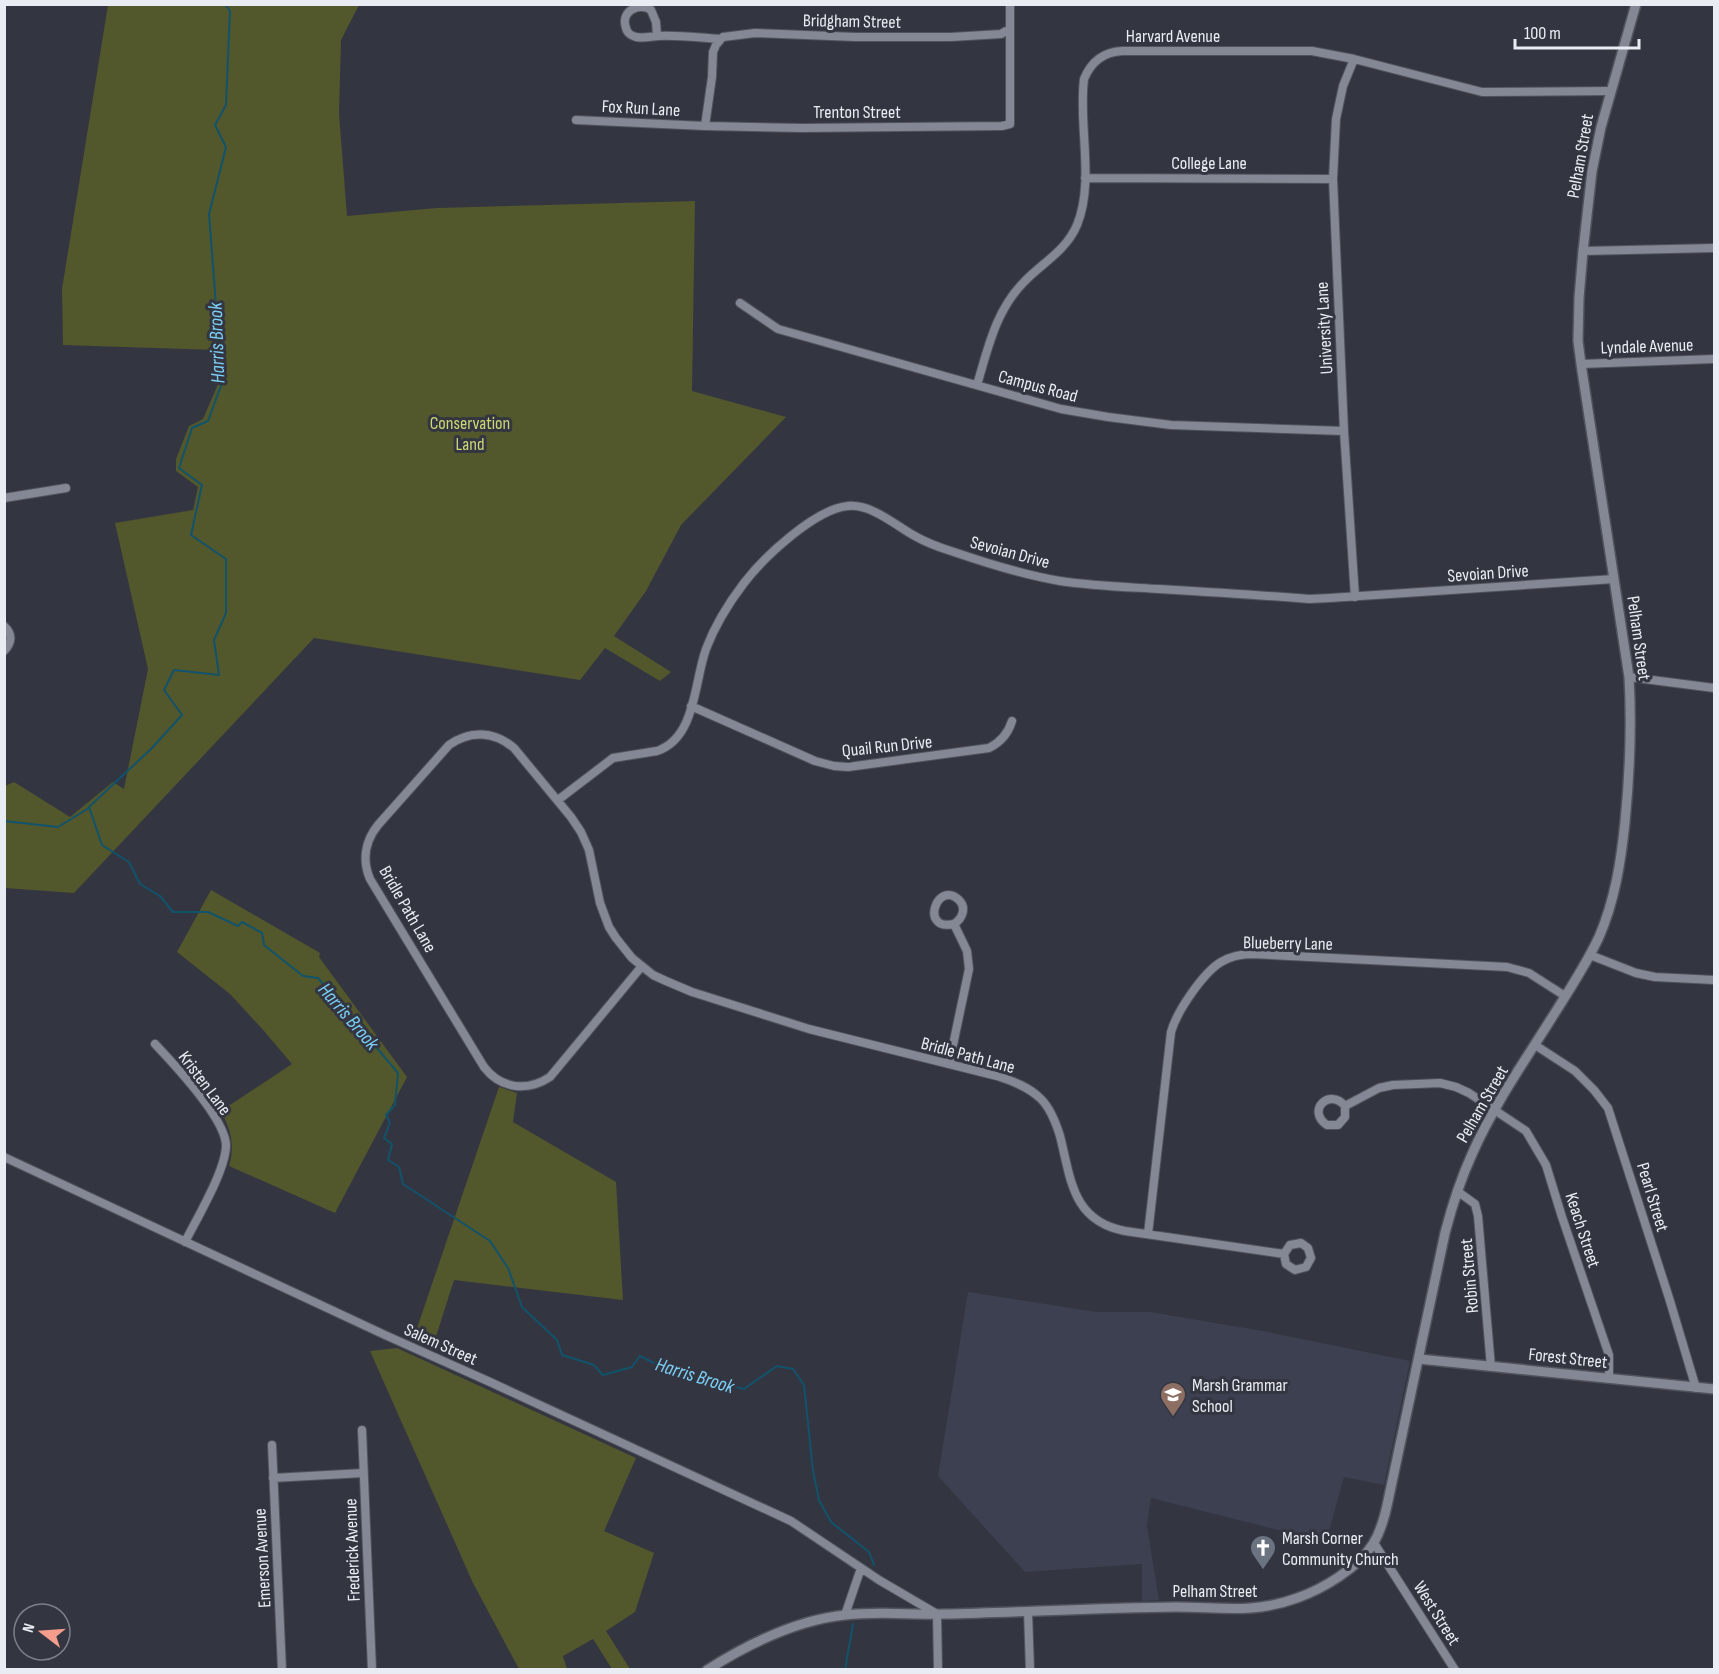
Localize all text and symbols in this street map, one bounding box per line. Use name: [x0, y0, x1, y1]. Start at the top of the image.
street label: Bridgham Street: [803, 10, 902, 33]
scale bar: [1515, 12, 1640, 50]
text: 100 m: [1524, 23, 1561, 44]
street label: Harvard Avenue: [1126, 26, 1220, 47]
street label: Fox Run Lane: [601, 96, 681, 121]
street label: Trenton Street: [813, 102, 901, 123]
street label: Pelham Street: [1563, 112, 1598, 200]
street label: College Lane: [1171, 153, 1247, 174]
street label: University Lane: [1312, 281, 1337, 375]
water label: Harris Brook: [204, 302, 230, 384]
street label: Lyndale Avenue: [1600, 334, 1694, 359]
street label: Campus Road: [996, 366, 1080, 407]
park label: Conservation Land: [430, 413, 510, 455]
street label: Sevoian Drive: [968, 532, 1052, 573]
street label: Sevoian Drive: [1447, 560, 1529, 587]
street label: Pelham Street: [1622, 594, 1655, 682]
street label: Quail Run Drive: [841, 731, 933, 762]
street label: Bridle Path Lane: [374, 862, 441, 956]
street label: Blueberry Lane: [1243, 932, 1333, 955]
water label: Harris Brook: [313, 978, 384, 1055]
street label: Bridle Path Lane: [919, 1033, 1017, 1078]
street label: Kristen Lane: [174, 1047, 235, 1119]
street label: Pelham Street: [1452, 1062, 1513, 1146]
street label: Pearl Street: [1632, 1160, 1673, 1235]
street label: Keach Street: [1561, 1190, 1605, 1271]
street label: Robin Street: [1456, 1237, 1483, 1314]
street label: Salem Street: [401, 1319, 481, 1370]
street label: Forest Street: [1528, 1344, 1609, 1373]
water label: Harris Brook: [653, 1353, 737, 1399]
place label: Marsh Grammar School: [1192, 1375, 1288, 1417]
school or university icon: Marsh Grammar School: [1158, 1380, 1188, 1418]
street label: Frederick Avenue: [340, 1498, 365, 1602]
street label: Emerson Avenue: [249, 1508, 276, 1608]
place label: Marsh Corner Community Church: [1282, 1528, 1399, 1570]
church icon: Marsh Corner Community Church: [1248, 1533, 1278, 1571]
street label: West Street: [1409, 1577, 1465, 1650]
street label: Pelham Street: [1172, 1581, 1258, 1602]
north arrow: [12, 1602, 72, 1662]
text: N: [19, 1621, 39, 1635]

